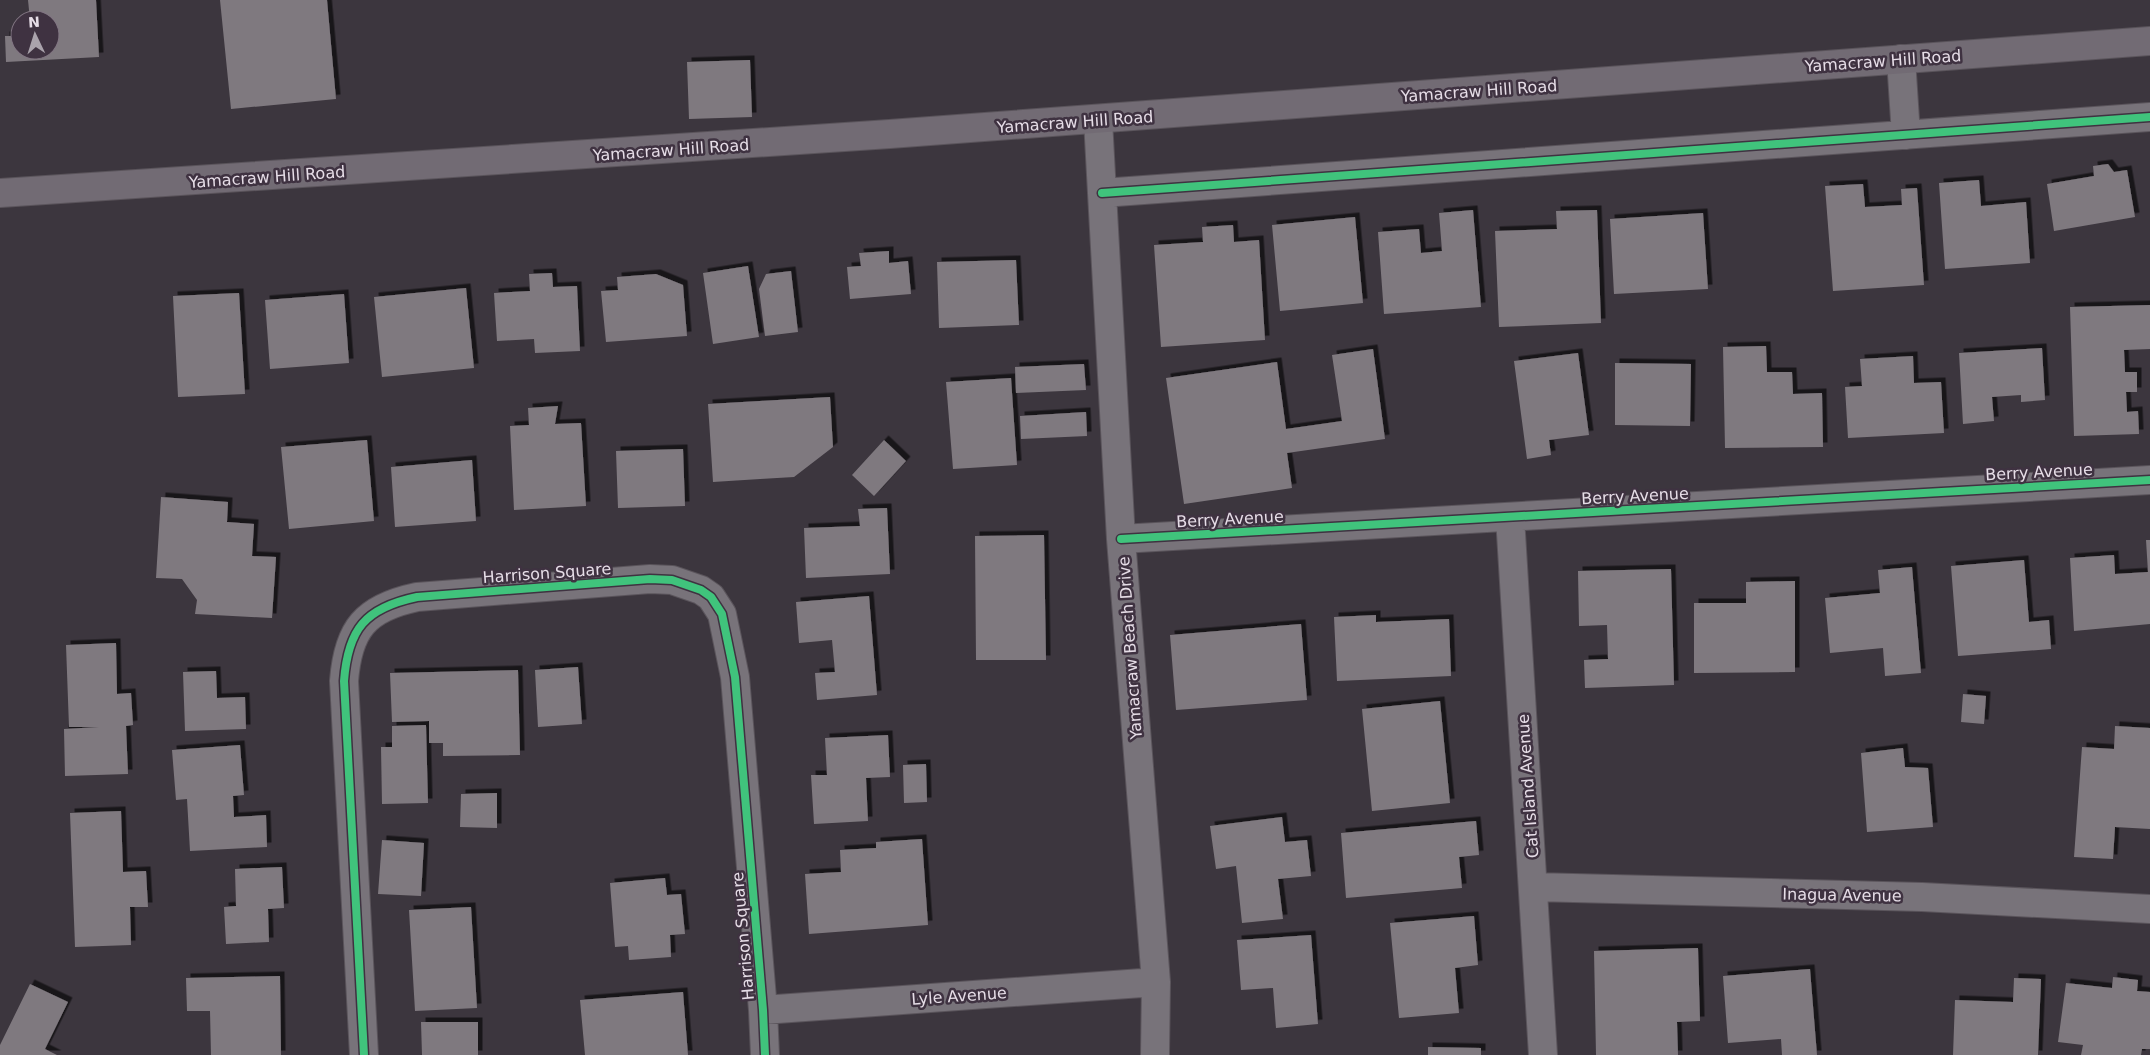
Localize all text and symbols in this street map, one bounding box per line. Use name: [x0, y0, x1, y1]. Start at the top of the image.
north arrow: [10, 10, 60, 60]
text: N: [28, 14, 40, 30]
street label: Yamacraw Hill Road: [1803, 46, 1962, 76]
street label: Yamacraw Hill Road: [1399, 76, 1558, 106]
street label: Yamacraw Hill Road: [995, 107, 1154, 137]
street label: Yamacraw Hill Road: [591, 135, 750, 165]
street label: Yamacraw Hill Road: [187, 162, 346, 192]
street label: Berry Avenue: [1985, 460, 2093, 484]
street label: Berry Avenue: [1581, 484, 1689, 508]
street label: Berry Avenue: [1176, 507, 1284, 531]
street label: Yamacraw Beach Drive: [1114, 556, 1146, 741]
street label: Harrison Square: [482, 559, 612, 587]
street label: Cat Island Avenue: [1513, 713, 1543, 859]
street label: Harrison Square: [728, 871, 758, 1001]
street label: Inagua Avenue: [1782, 884, 1902, 906]
street label: Lyle Avenue: [911, 983, 1007, 1009]

